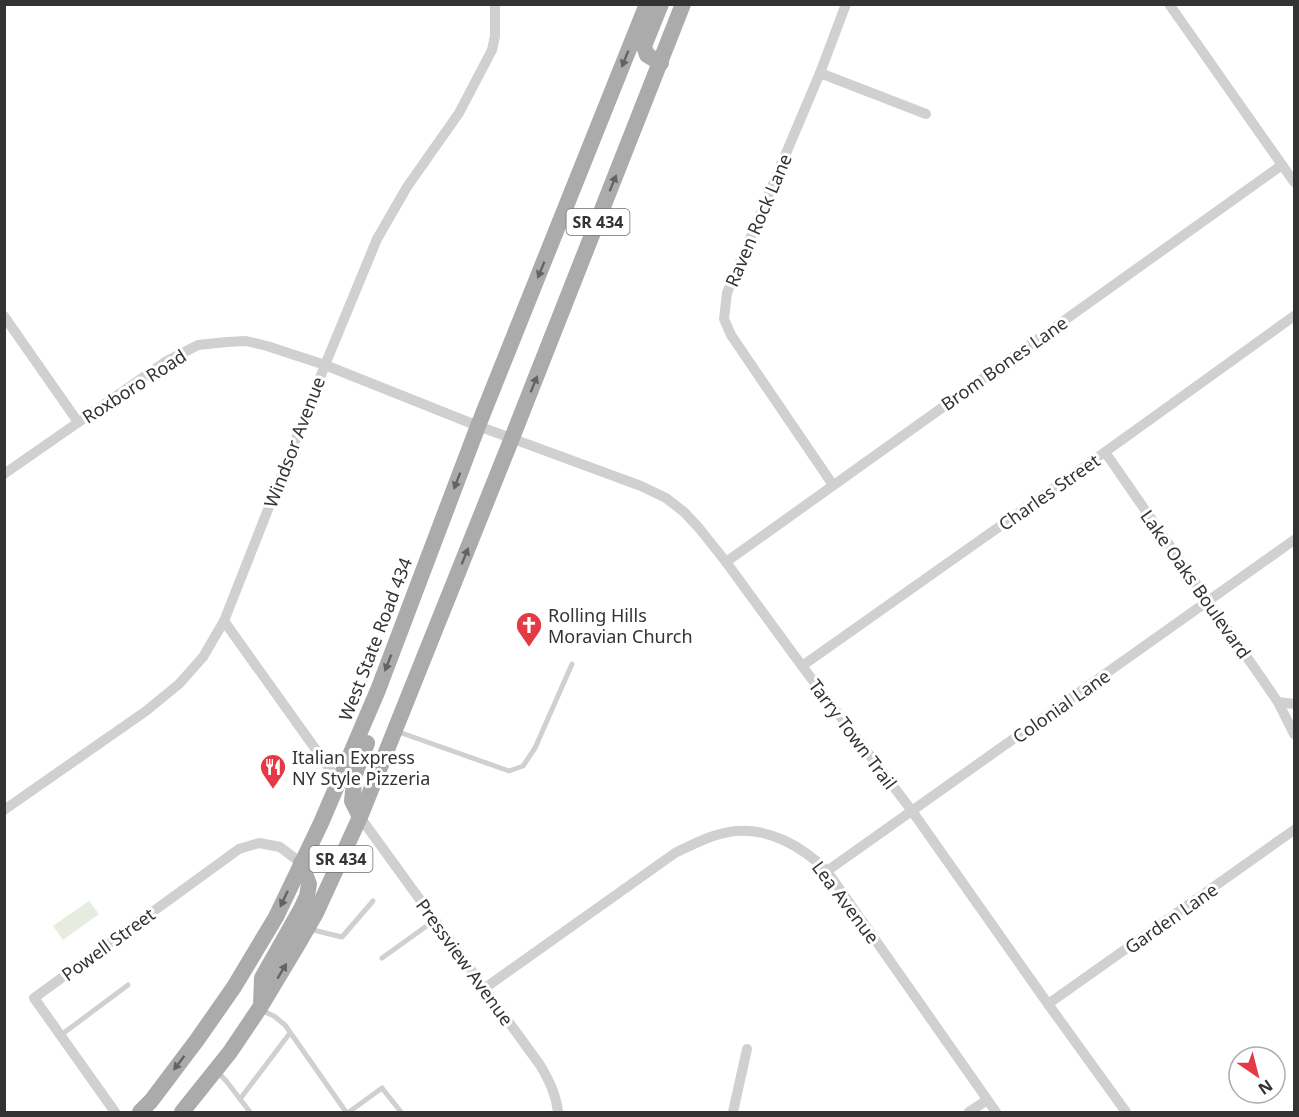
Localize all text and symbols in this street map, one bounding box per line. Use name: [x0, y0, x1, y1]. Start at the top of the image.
one-way arrow: [620, 50, 629, 68]
street label: Raven Rock Lane: [719, 150, 797, 290]
one-way arrow: [609, 174, 618, 192]
road number: SR 434: [566, 209, 630, 235]
one-way arrow: [536, 261, 546, 279]
street label: Brom Bones Lane: [936, 310, 1072, 416]
street label: Roxboro Road: [78, 344, 190, 428]
street label: Windsor Avenue: [258, 373, 330, 511]
one-way arrow: [530, 375, 539, 393]
street label: Charles Street: [994, 448, 1105, 536]
one-way arrow: [452, 472, 461, 490]
street label: Lake Oaks Boulevard: [1136, 505, 1256, 663]
one-way arrow: [460, 546, 470, 564]
street label: West State Road 434: [333, 554, 417, 724]
place label: Rolling Hills Moravian Church: [548, 603, 693, 648]
church icon: Rolling Hills Moravian Church: [514, 610, 544, 648]
one-way arrow: [383, 655, 393, 673]
street label: Colonial Lane: [1008, 664, 1114, 748]
street label: Tarry Town Trail: [804, 674, 902, 794]
place label: Italian Express NY Style Pizzeria: [292, 745, 430, 790]
restaurant icon: Italian Express NY Style Pizzeria: [258, 752, 288, 790]
road number: SR 434: [310, 846, 372, 872]
street label: Lea Avenue: [807, 856, 885, 948]
street label: Garden Lane: [1120, 877, 1222, 959]
one-way arrow: [280, 891, 289, 908]
street label: Pressview Avenue: [411, 894, 519, 1030]
street label: Powell Street: [56, 902, 160, 986]
one-way arrow: [277, 962, 287, 979]
north arrow: [1227, 1045, 1287, 1105]
one-way arrow: [174, 1056, 186, 1071]
text: N: [1254, 1075, 1277, 1100]

